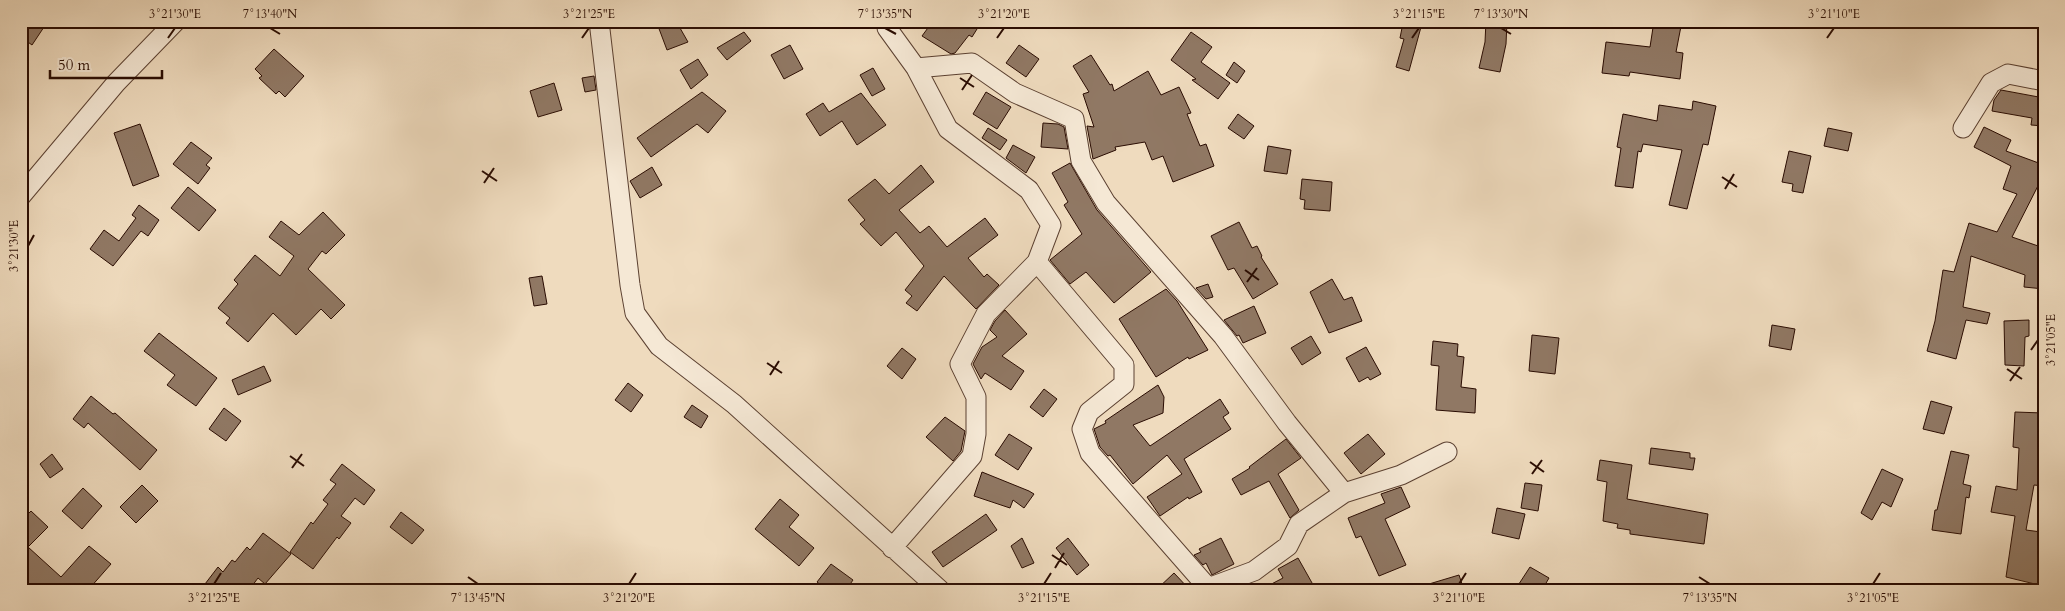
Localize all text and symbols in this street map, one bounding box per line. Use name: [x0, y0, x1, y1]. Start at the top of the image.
text: 3°21'30"E: [149, 6, 201, 22]
text: 7°13'40"N: [243, 6, 298, 22]
text: 3°21'25"E: [563, 6, 615, 22]
text: 7°13'35"N: [858, 6, 913, 22]
text: 3°21'20"E: [978, 6, 1030, 22]
text: 3°21'15"E: [1393, 6, 1445, 22]
text: 7°13'30"N: [1474, 6, 1529, 22]
text: 3°21'10"E: [1808, 6, 1860, 22]
scale bar: [50, 48, 162, 80]
text: 50 m: [58, 55, 90, 75]
text: 3°21'30"E: [6, 220, 22, 272]
text: 3°21'05"E: [2043, 314, 2059, 366]
text: 3°21'25"E: [188, 590, 240, 606]
text: 7°13'45"N: [451, 590, 506, 606]
text: 3°21'20"E: [603, 590, 655, 606]
text: 3°21'15"E: [1018, 590, 1070, 606]
text: 3°21'10"E: [1433, 590, 1485, 606]
text: 7°13'35"N: [1683, 590, 1738, 606]
text: 3°21'05"E: [1847, 590, 1899, 606]

